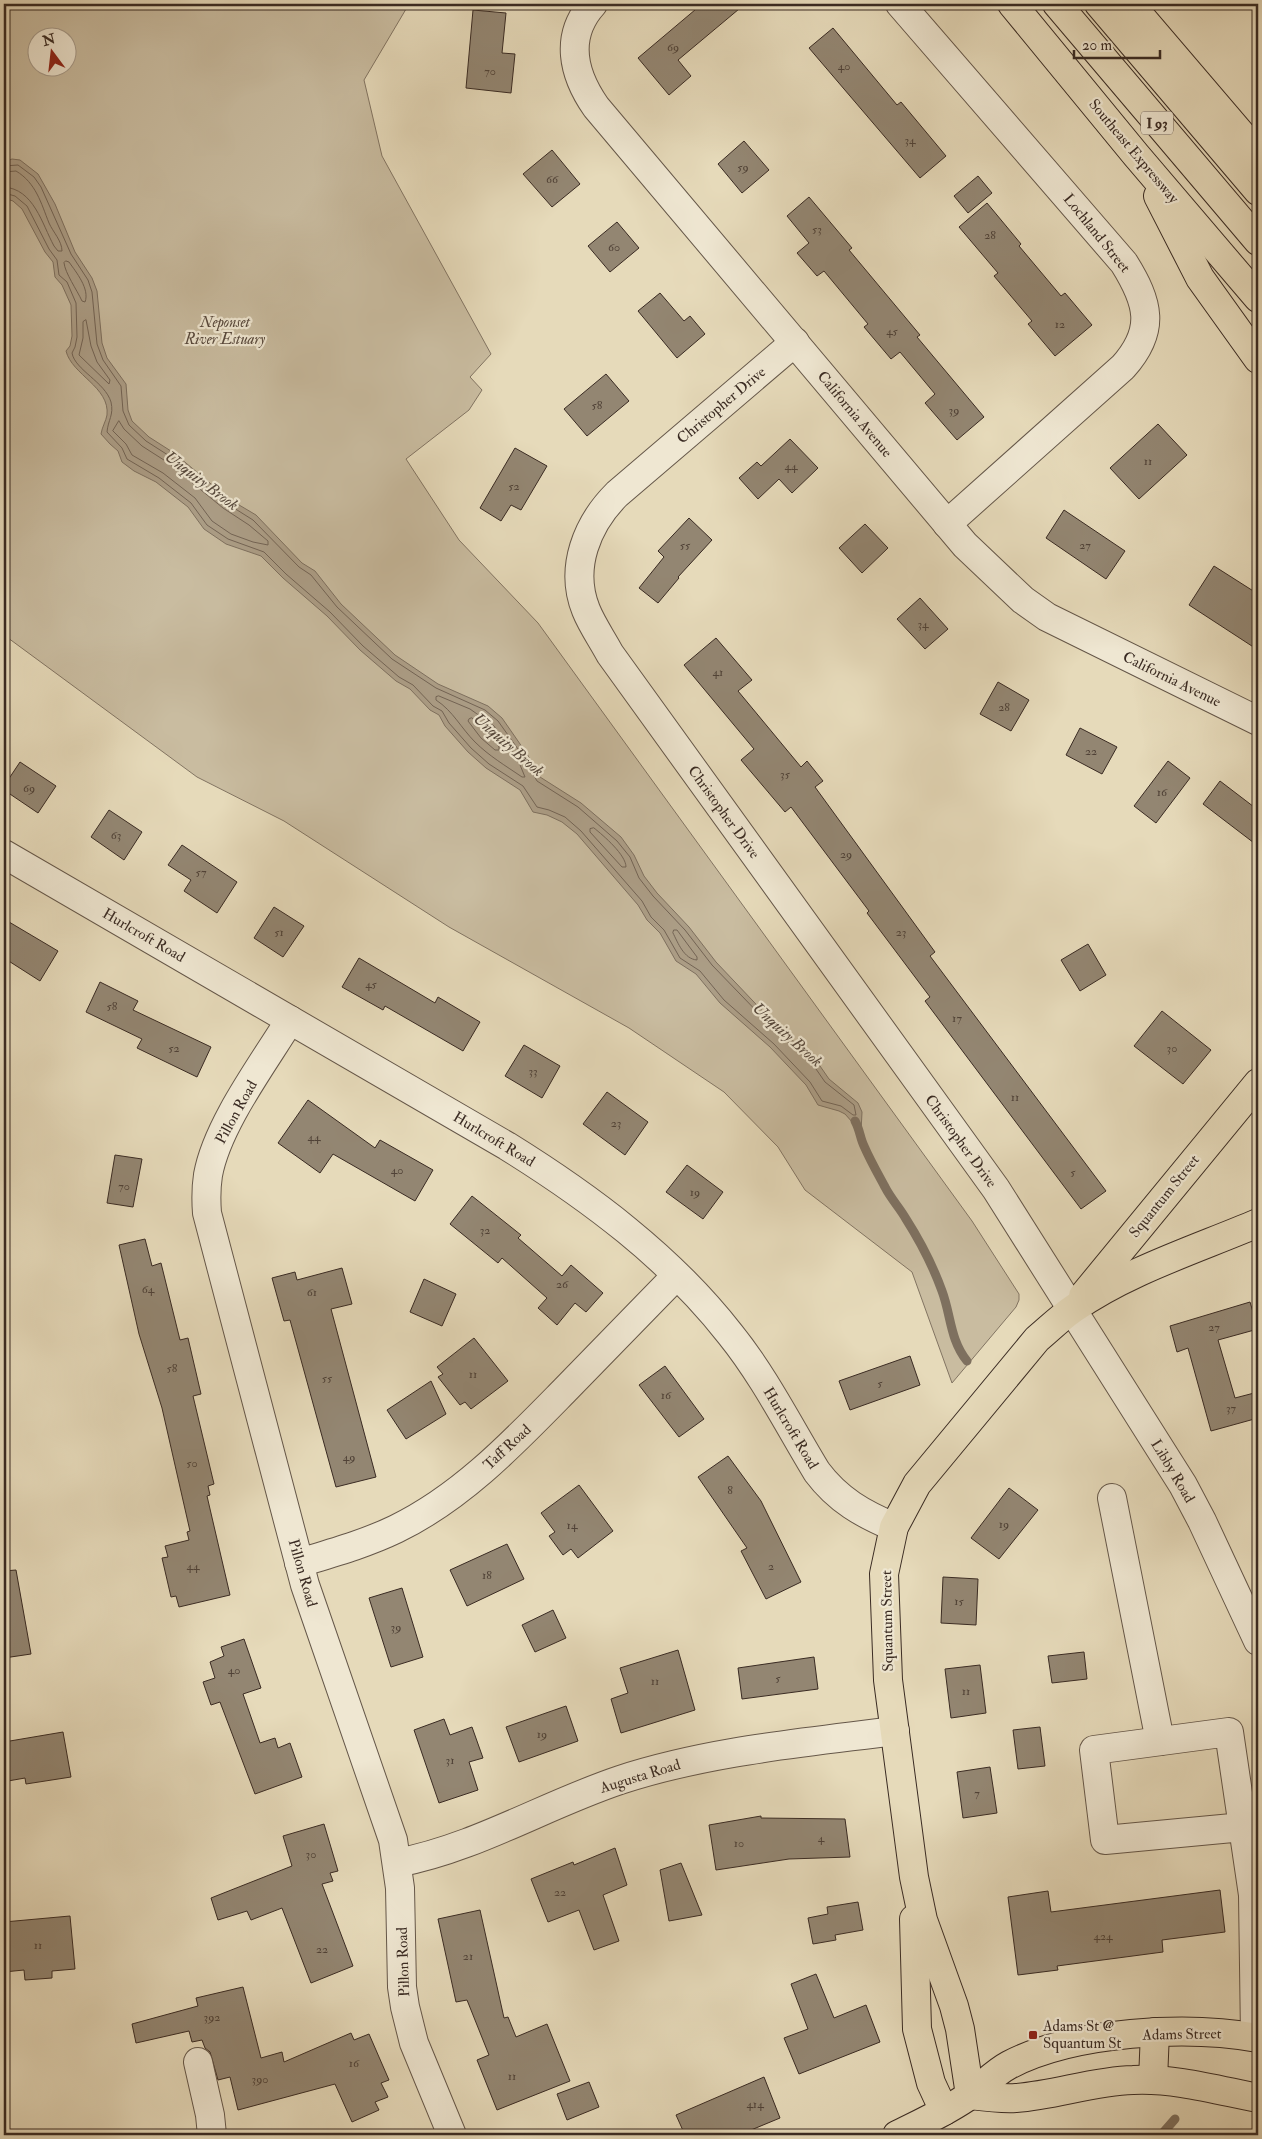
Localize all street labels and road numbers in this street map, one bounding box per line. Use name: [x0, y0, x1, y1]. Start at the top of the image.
street label: Southeast Expressway: [1084, 95, 1183, 208]
road number: I 93: [1141, 112, 1173, 134]
street label: Lochland Street: [1059, 190, 1134, 277]
street label: Christopher Drive: [673, 363, 770, 449]
street label: California Avenue: [813, 367, 896, 461]
street label: California Avenue: [1120, 647, 1224, 711]
street label: Christopher Drive: [683, 762, 764, 863]
street label: Hurlcroft Road: [99, 904, 189, 967]
street label: Pillon Road: [211, 1077, 262, 1147]
street label: Christopher Drive: [920, 1091, 1001, 1192]
street label: Hurlcroft Road: [449, 1108, 539, 1172]
street label: Squantum Street: [1125, 1151, 1204, 1242]
street label: Hurlcroft Road: [759, 1384, 823, 1473]
street label: Taff Road: [479, 1420, 536, 1474]
street label: Libby Road: [1146, 1436, 1199, 1507]
street label: Pillon Road: [284, 1537, 321, 1610]
street label: Squantum Street: [877, 1570, 898, 1672]
street label: Augusta Road: [597, 1755, 683, 1798]
street label: Pillon Road: [393, 1926, 414, 1997]
street label: Adams Street: [1141, 2024, 1222, 2045]

